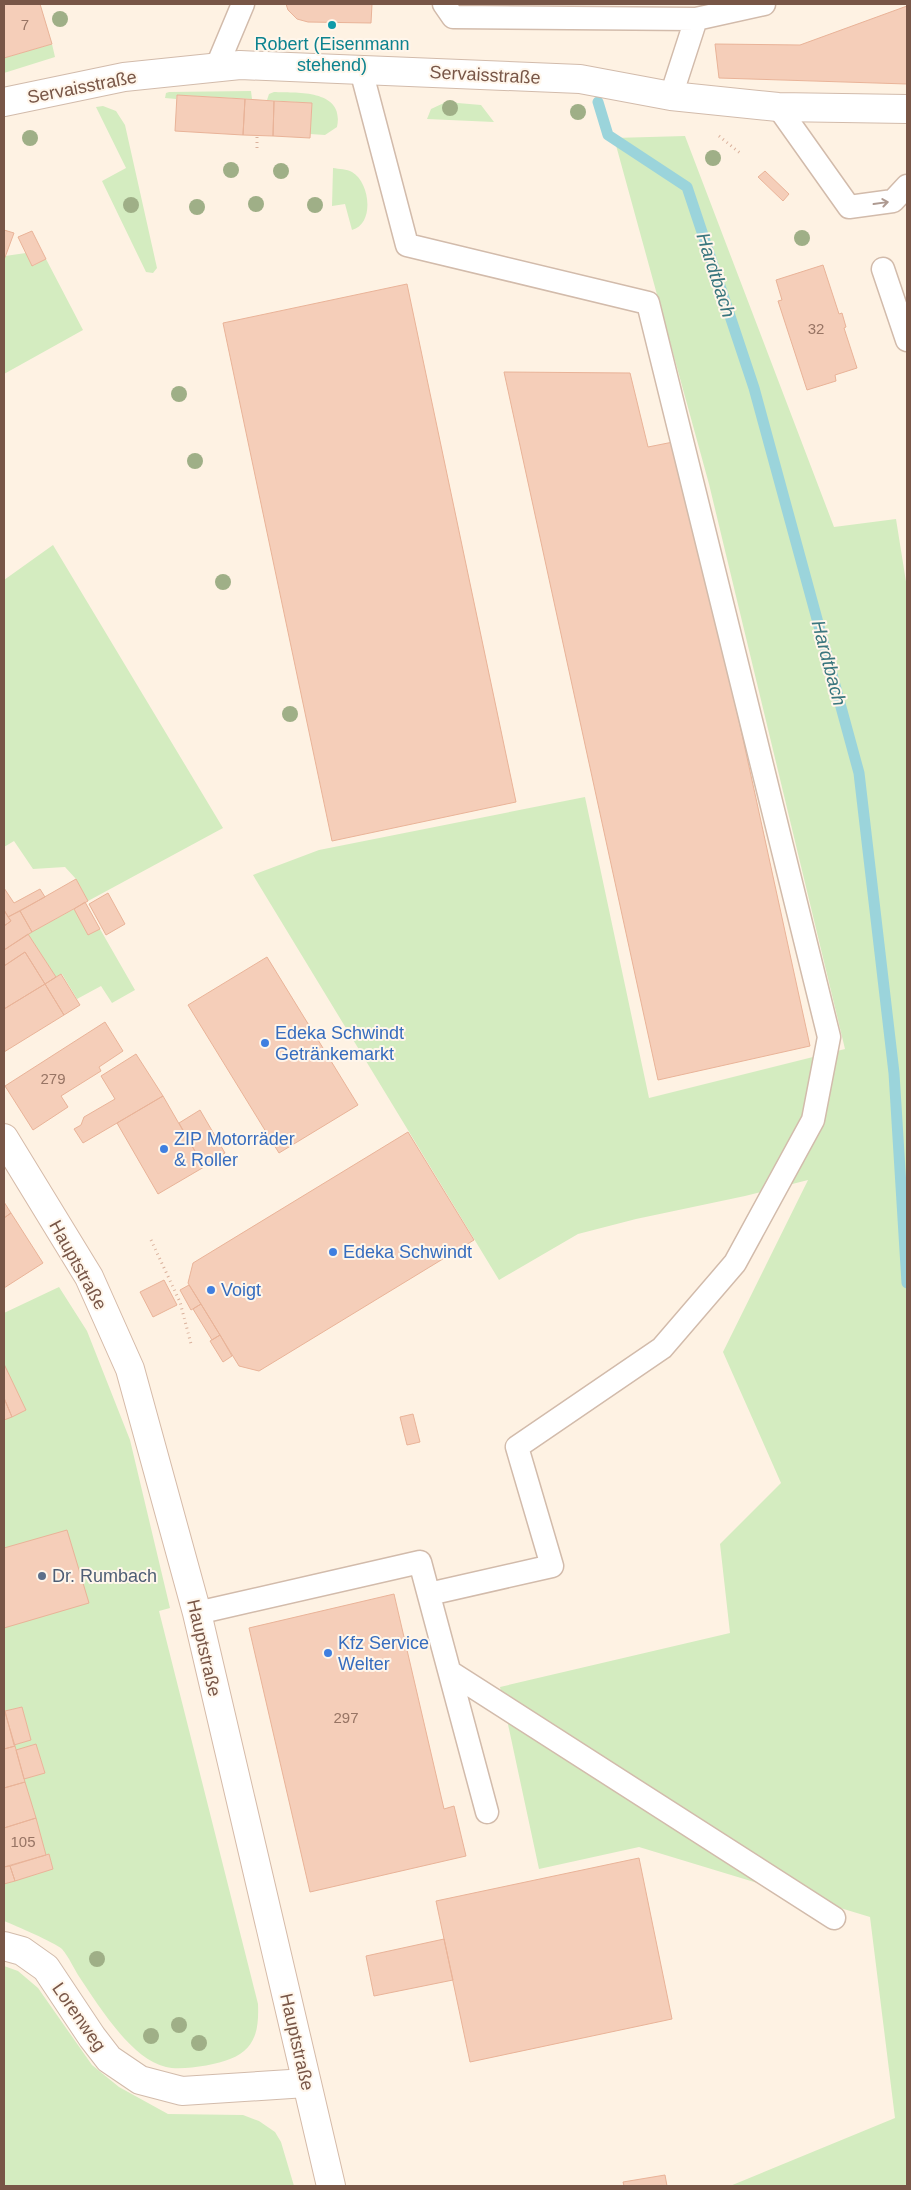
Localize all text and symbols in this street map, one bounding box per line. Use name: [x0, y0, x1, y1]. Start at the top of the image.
house number: 7: [21, 16, 29, 33]
marker: Robert (Eisenmann stehend): [326, 19, 338, 31]
place label: Robert (Eisenmann stehend): [254, 34, 410, 75]
street label: Servaisstraße: [429, 62, 541, 88]
street label: Servaisstraße: [26, 67, 138, 107]
one-way arrow: [873, 197, 889, 207]
water label: Hardtbach: [692, 230, 740, 320]
house number: 32: [808, 320, 824, 337]
water label: Hardtbach: [808, 618, 850, 708]
place label: Edeka Schwindt Getränkemarkt: [275, 1023, 404, 1064]
marker: Edeka Schwindt Getränkemarkt: [259, 1037, 271, 1049]
house number: 279: [40, 1070, 66, 1087]
place label: ZIP Motorräder & Roller: [174, 1129, 295, 1170]
marker: ZIP Motorräder & Roller: [158, 1143, 170, 1155]
street label: Hauptstraße: [45, 1217, 111, 1313]
place label: Edeka Schwindt: [343, 1242, 472, 1262]
marker: Edeka Schwindt: [327, 1246, 339, 1258]
place label: Voigt: [221, 1280, 261, 1300]
marker: Voigt: [205, 1284, 217, 1296]
place label: Dr. Rumbach: [52, 1566, 157, 1586]
marker: Dr. Rumbach: [36, 1570, 48, 1582]
street label: Hauptstraße: [183, 1597, 225, 1699]
place label: Kfz Service Welter: [338, 1633, 429, 1674]
marker: Kfz Service Welter: [322, 1647, 334, 1659]
house number: 297: [333, 1709, 359, 1726]
house number: 105: [10, 1833, 36, 1850]
street label: Lorenweg: [48, 1979, 110, 2055]
street label: Hauptstraße: [276, 1991, 318, 2093]

